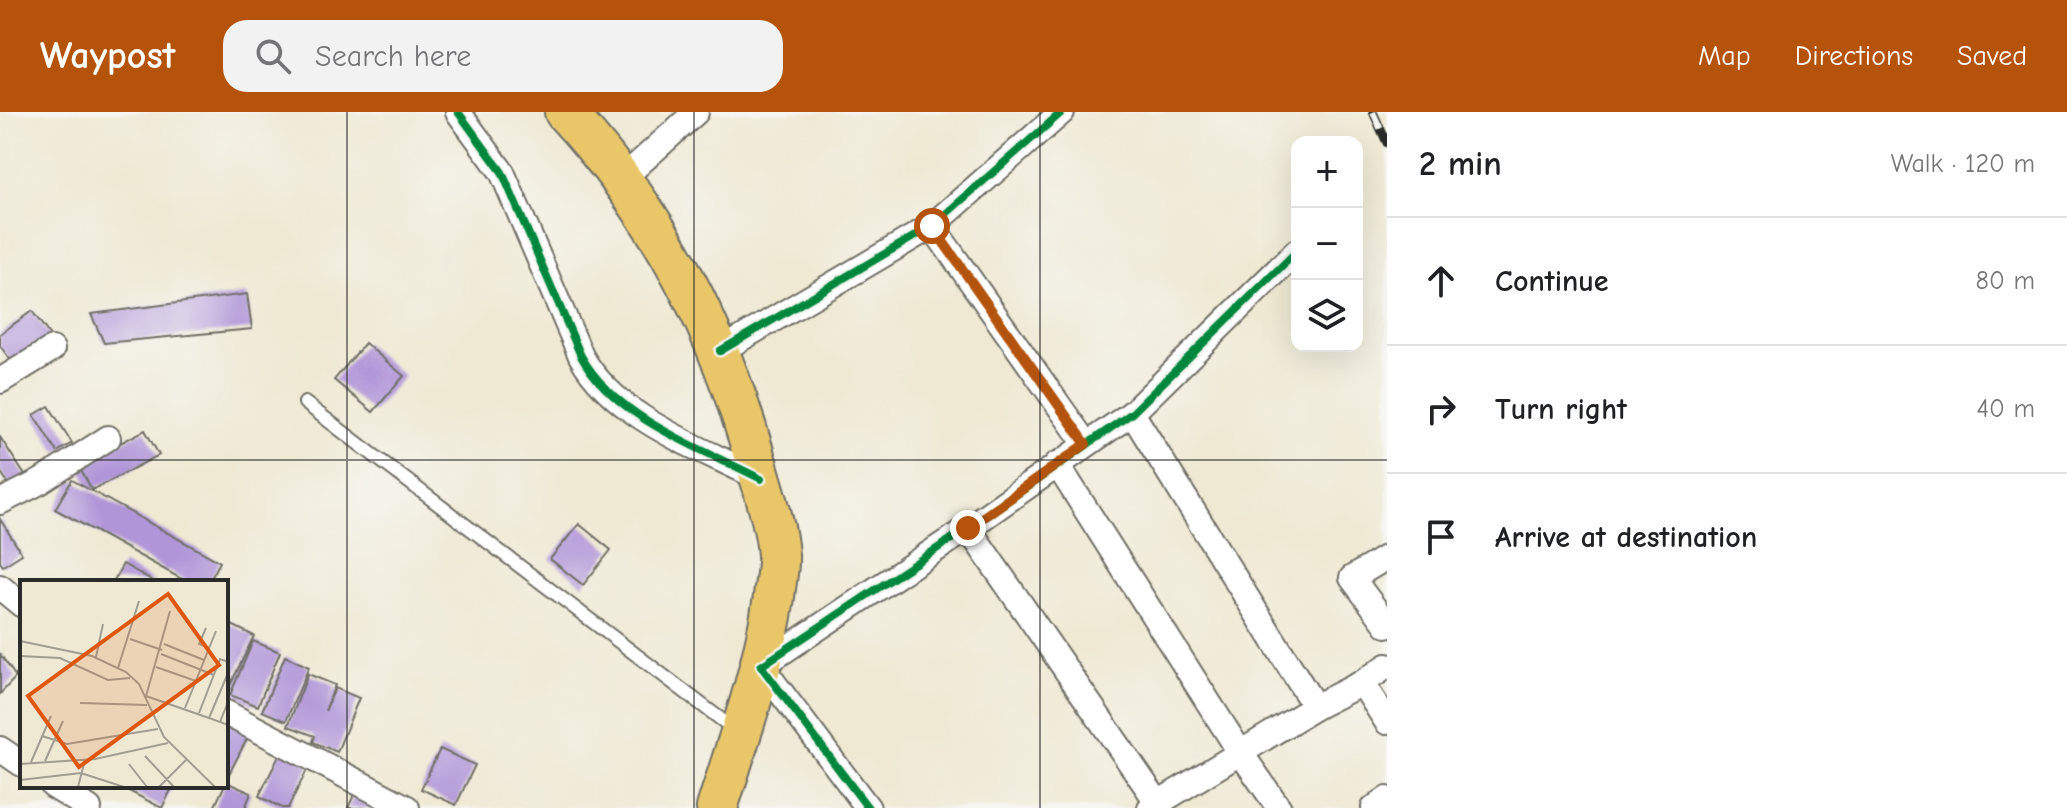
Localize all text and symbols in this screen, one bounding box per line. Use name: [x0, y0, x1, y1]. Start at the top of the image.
search box: [223, 20, 783, 92]
text: Waypost: [40, 34, 175, 78]
icon: search: [251, 34, 295, 78]
text: Search here: [315, 39, 471, 74]
text: Map: [1698, 40, 1751, 72]
text: Directions: [1795, 40, 1913, 72]
text: Saved: [1957, 40, 2027, 72]
map controls: [1291, 136, 1363, 352]
button: +: [1291, 136, 1363, 208]
text: 2 min: [1419, 144, 1502, 184]
text: Walk · 120 m: [1891, 149, 2035, 179]
route start: [914, 208, 950, 244]
button: −: [1291, 208, 1363, 280]
icon: ahead: [1419, 259, 1463, 303]
text: Continue: [1495, 264, 1609, 299]
text: 80 m: [1976, 266, 2035, 296]
button: layers: [1291, 280, 1363, 352]
icon: right: [1419, 387, 1463, 431]
text: Turn right: [1495, 392, 1627, 427]
text: 40 m: [1976, 394, 2035, 424]
route end: [950, 510, 986, 546]
icon: arrive: [1419, 515, 1463, 559]
text: Arrive at destination: [1495, 520, 1757, 555]
inset map: [20, 580, 228, 788]

